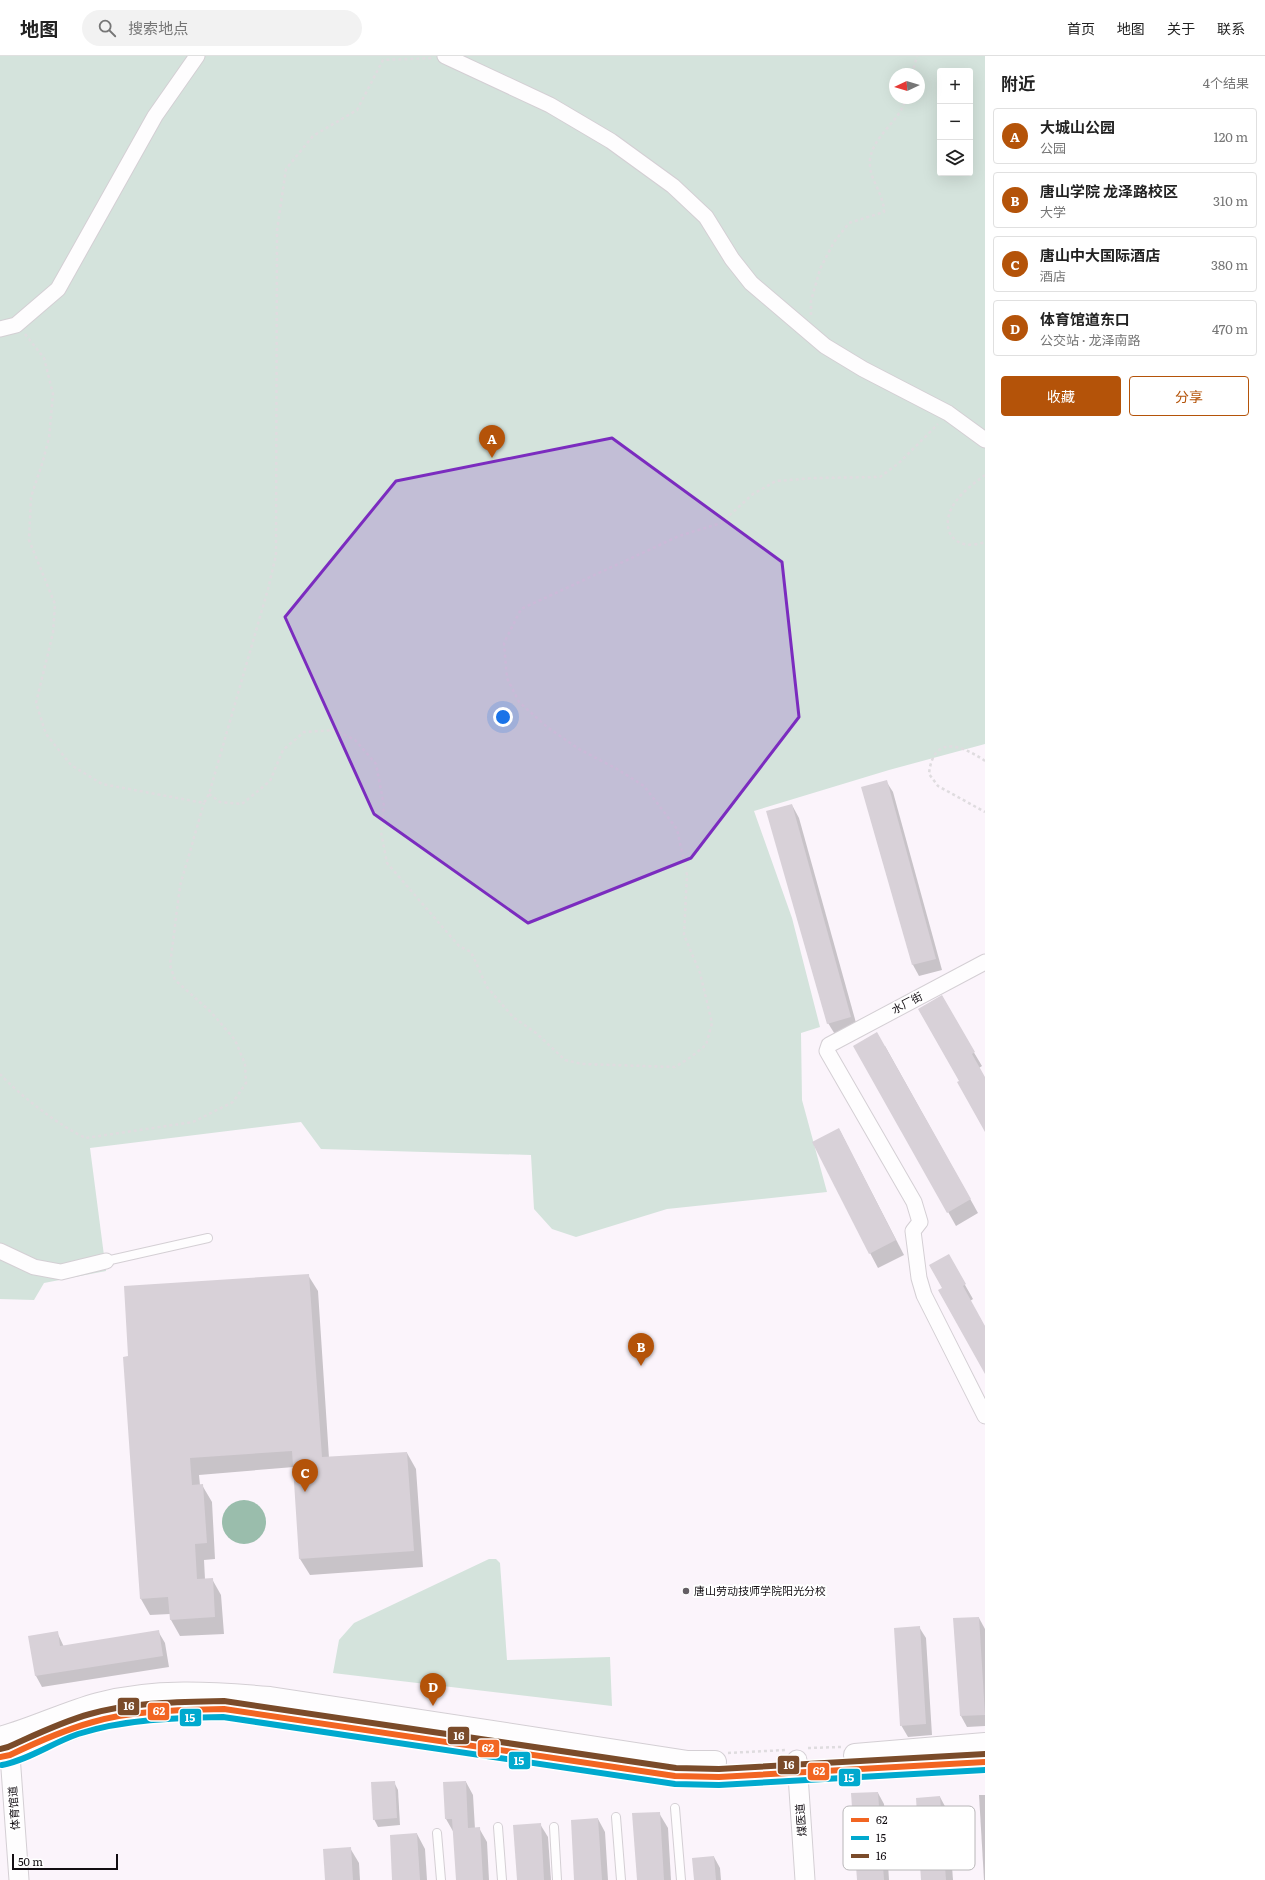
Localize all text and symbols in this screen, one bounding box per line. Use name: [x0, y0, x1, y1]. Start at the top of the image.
search box: [82, 10, 362, 46]
text: 地图: [20, 14, 58, 42]
text: 搜索地点: [128, 16, 188, 39]
icon: search: [96, 17, 118, 39]
text: 首页: [1067, 18, 1095, 38]
text: 地图: [1117, 18, 1145, 38]
text: 关于: [1167, 18, 1195, 38]
text: 联系: [1217, 18, 1245, 38]
north arrow: [889, 68, 925, 104]
map controls: [937, 68, 973, 176]
button: +: [937, 68, 973, 104]
text: 附近: [1001, 70, 1035, 95]
text: 4个结果: [1203, 73, 1249, 92]
button: −: [937, 104, 973, 140]
text: 大城山公园: [1040, 115, 1115, 138]
text: A: [1010, 127, 1020, 146]
text: 120 m: [1213, 127, 1248, 146]
text: 公园: [1040, 138, 1066, 157]
button: layers: [937, 140, 973, 176]
text: 唐山学院 龙泽路校区: [1040, 179, 1178, 202]
text: B: [1011, 191, 1019, 210]
text: 310 m: [1213, 191, 1248, 210]
text: 大学: [1040, 202, 1066, 221]
text: 唐山中大国际酒店: [1040, 243, 1160, 266]
text: C: [1010, 255, 1020, 274]
text: 380 m: [1211, 255, 1248, 274]
text: 酒店: [1040, 266, 1066, 285]
text: 体育馆道东口: [1040, 307, 1130, 330]
text: D: [1010, 319, 1020, 338]
text: 470 m: [1212, 319, 1248, 338]
text: 公交站 · 龙泽南路: [1040, 330, 1141, 349]
button: 收藏: [1001, 376, 1121, 416]
button: 分享: [1129, 376, 1249, 416]
pin: A: [479, 425, 505, 458]
your location: [493, 707, 513, 727]
street label: 水厂街: [888, 987, 925, 1017]
pin: B: [628, 1333, 654, 1366]
pin: C: [292, 1459, 318, 1492]
place label: 唐山劳动技师学院阳光分校: [694, 1582, 826, 1598]
marker: 唐山劳动技师学院阳光分校: [681, 1586, 691, 1596]
pin: D: [420, 1673, 446, 1706]
line badge: 16: [117, 1697, 140, 1716]
text: 16: [124, 1697, 135, 1713]
line badge: 62: [147, 1702, 170, 1721]
text: 62: [153, 1702, 165, 1718]
line badge: 15: [179, 1708, 202, 1727]
text: 15: [185, 1709, 195, 1725]
line badge: 16: [447, 1726, 470, 1745]
text: 16: [454, 1727, 465, 1743]
line badge: 62: [477, 1739, 500, 1758]
text: 62: [482, 1739, 494, 1755]
line badge: 15: [508, 1751, 531, 1770]
text: 15: [514, 1752, 524, 1768]
line badge: 16: [777, 1755, 800, 1775]
text: 16: [784, 1756, 795, 1772]
line badge: 62: [807, 1762, 830, 1781]
text: 62: [813, 1762, 825, 1778]
line badge: 15: [838, 1768, 861, 1787]
text: 15: [844, 1769, 854, 1785]
street label: 体育馆道: [3, 1786, 23, 1831]
street label: 煤医道: [791, 1803, 809, 1837]
legend: [843, 1806, 975, 1870]
text: 62: [876, 1811, 888, 1827]
text: 15: [876, 1829, 886, 1845]
text: 16: [876, 1847, 886, 1863]
scale bar: [12, 1852, 118, 1871]
text: 50 m: [18, 1853, 43, 1869]

